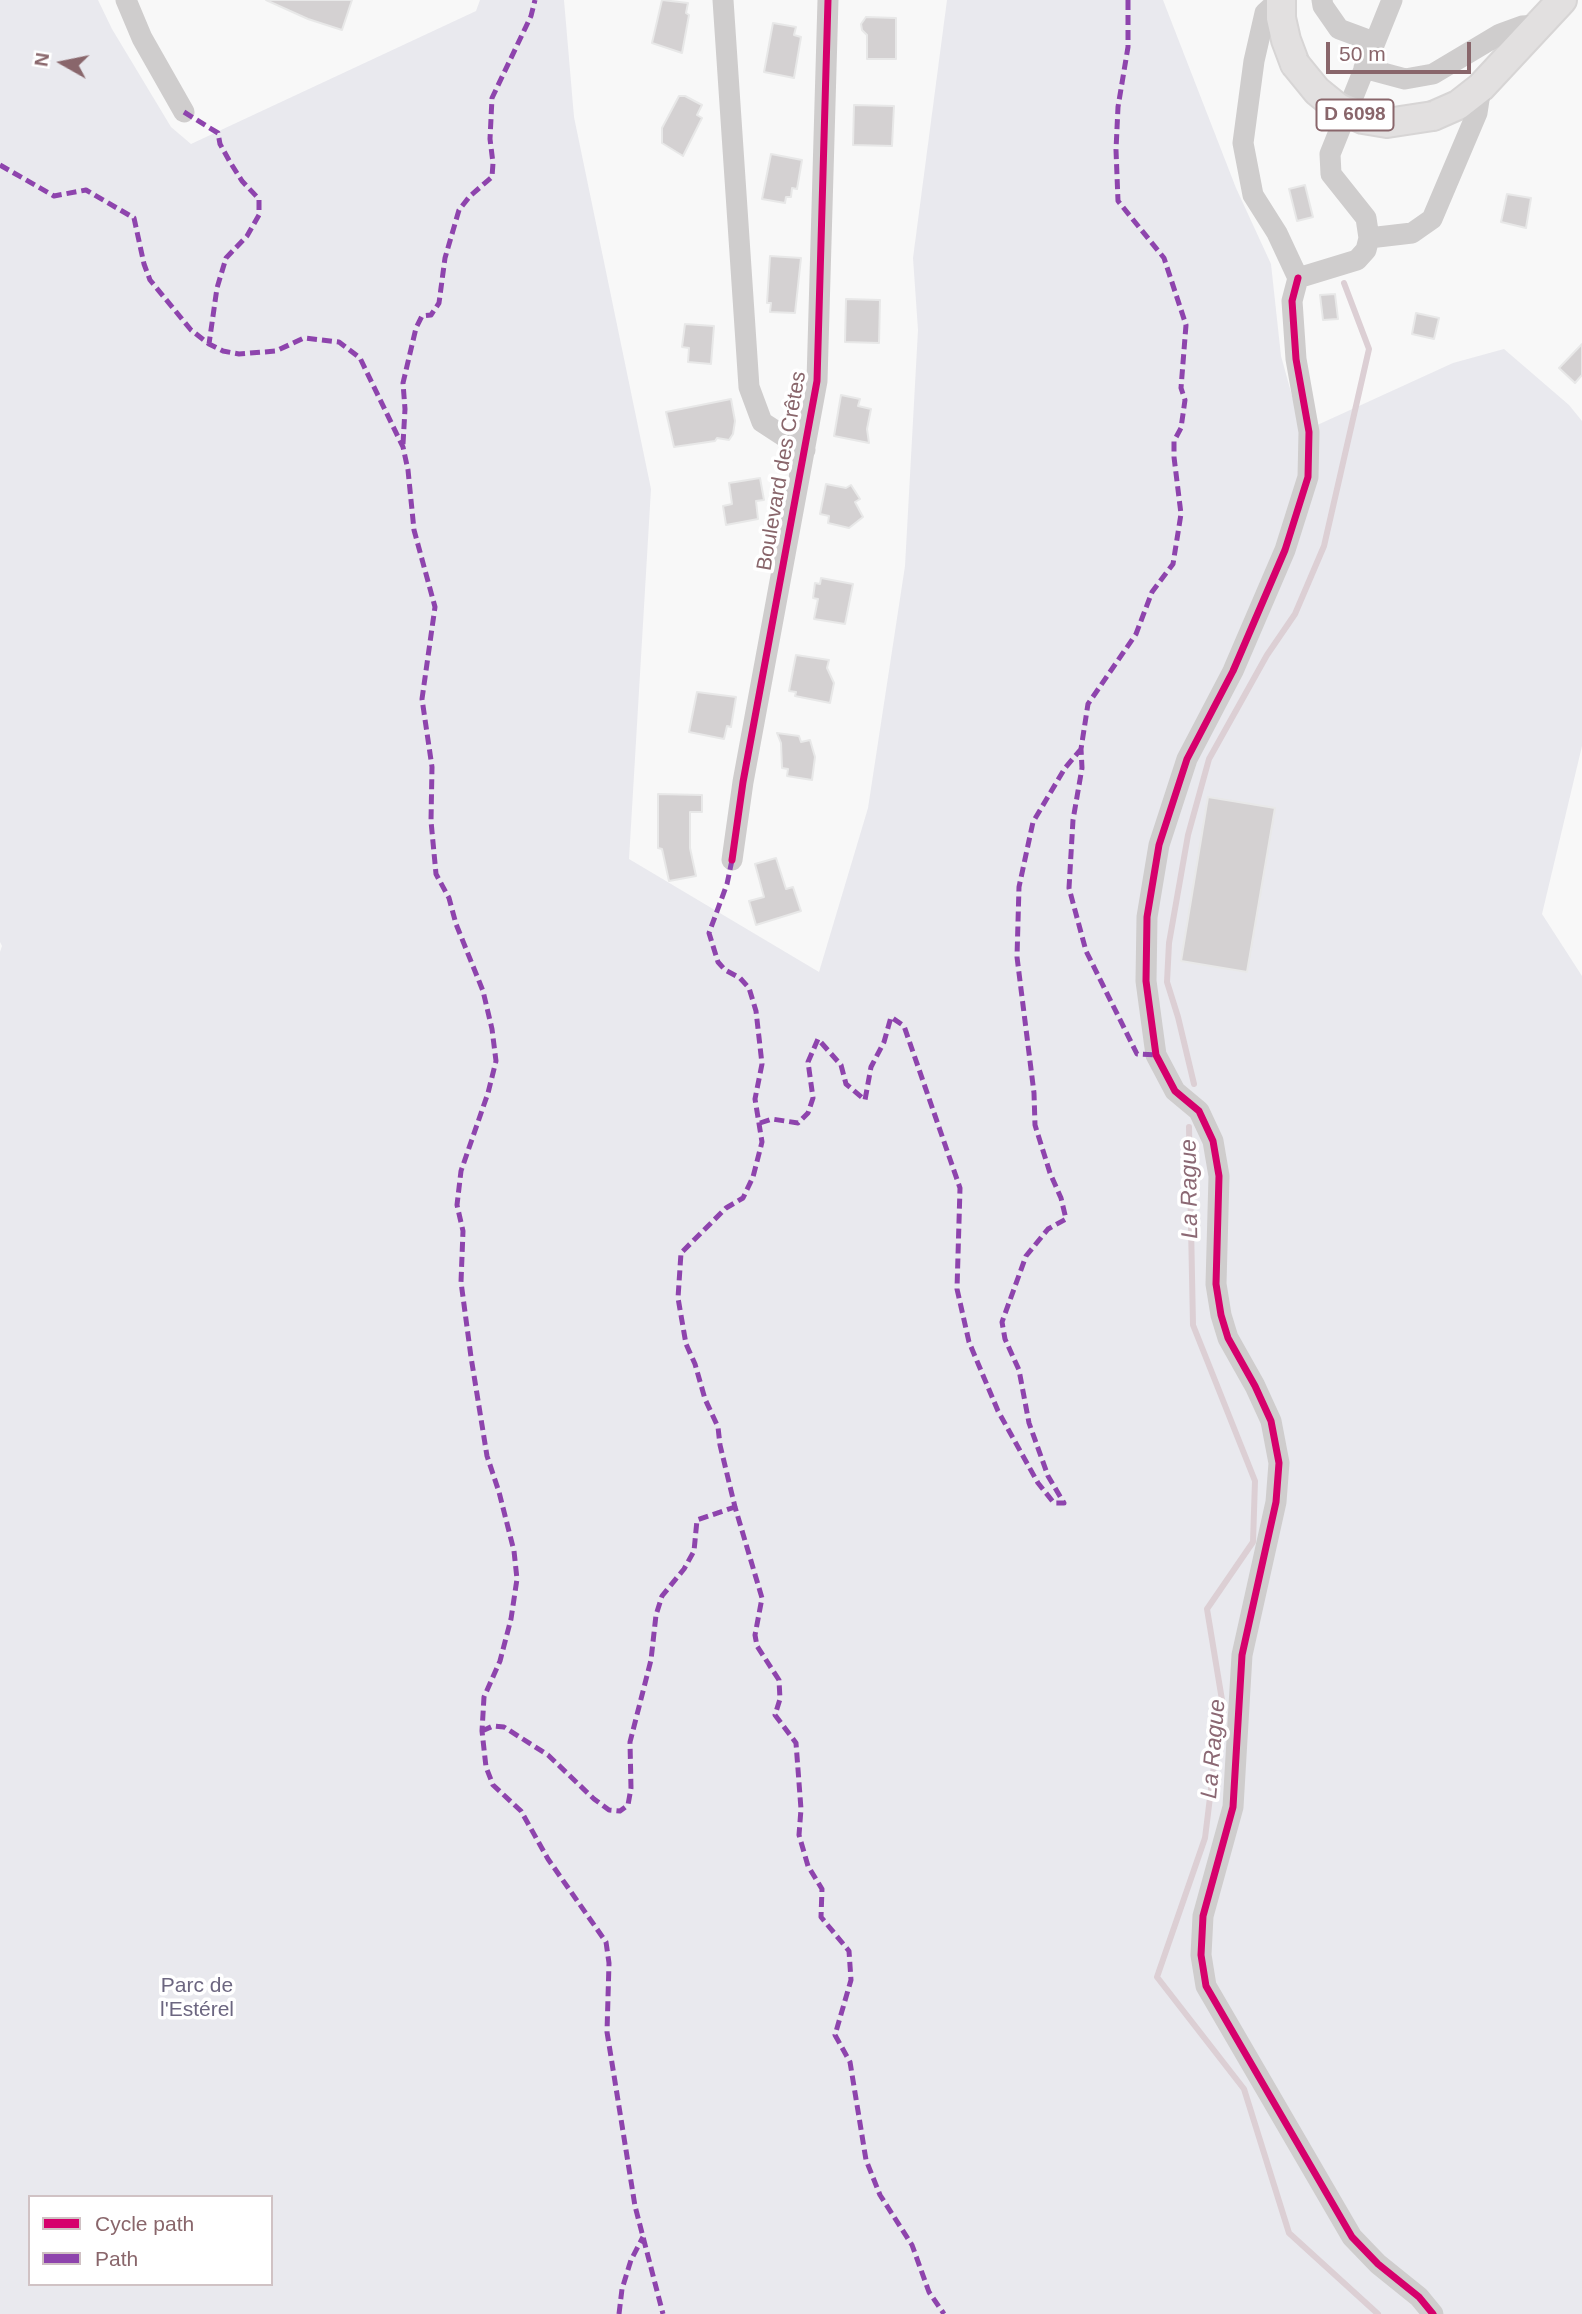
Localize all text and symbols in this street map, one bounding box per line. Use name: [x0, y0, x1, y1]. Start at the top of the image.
north arrow: [28, 28, 98, 98]
scale bar: [1330, 28, 1475, 72]
text: 50 m: [1339, 42, 1386, 65]
text: N: [30, 51, 53, 68]
road number: D 6098: [1316, 99, 1394, 130]
street label: Boulevard des Crêtes: [752, 369, 812, 573]
water label: La Rague: [1175, 1139, 1205, 1239]
water label: La Rague: [1196, 1698, 1232, 1800]
park label: Parc de l'Estérel: [160, 1973, 234, 2023]
legend: [28, 2195, 273, 2286]
text: Cycle path: [95, 2212, 194, 2235]
text: Path: [95, 2247, 138, 2270]

